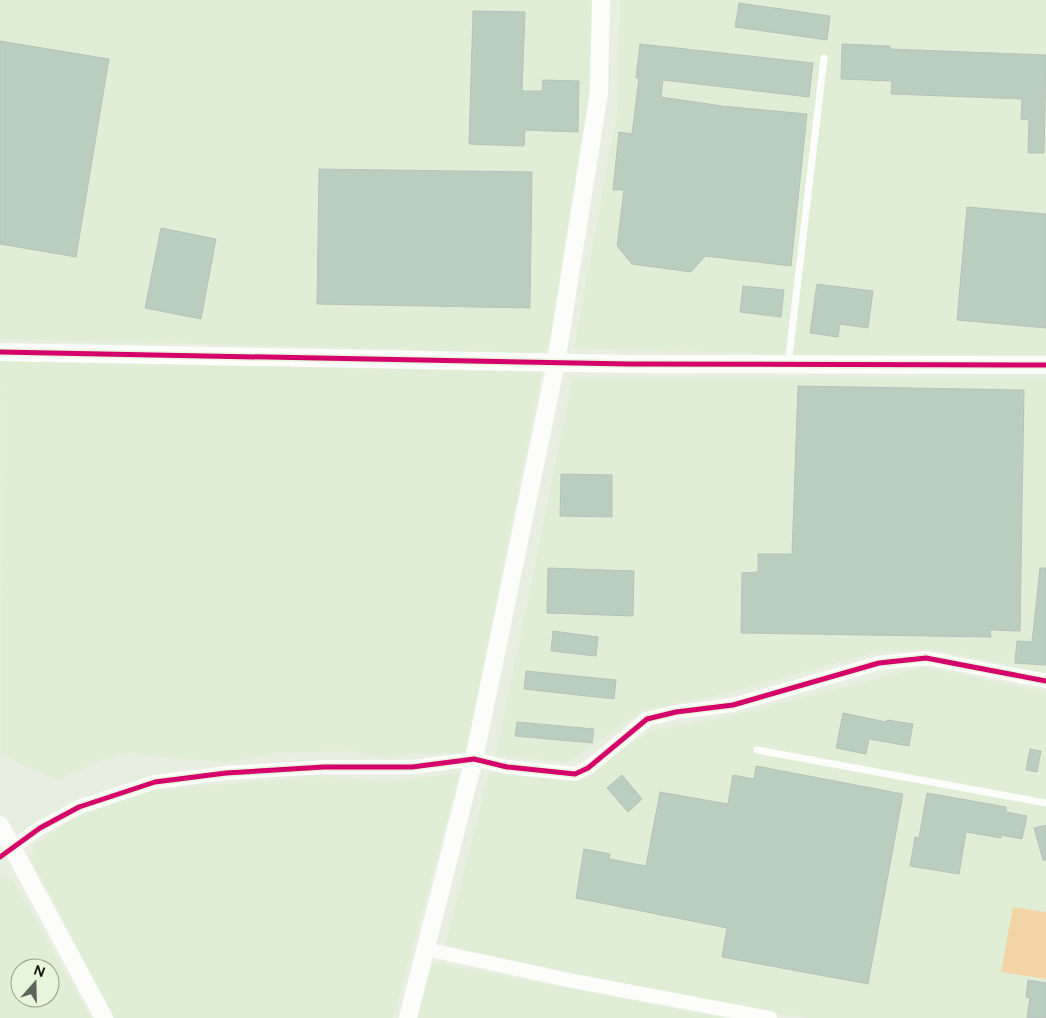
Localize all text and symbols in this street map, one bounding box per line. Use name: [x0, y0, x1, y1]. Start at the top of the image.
north arrow: [10, 958, 60, 1008]
text: N: [31, 961, 47, 981]

